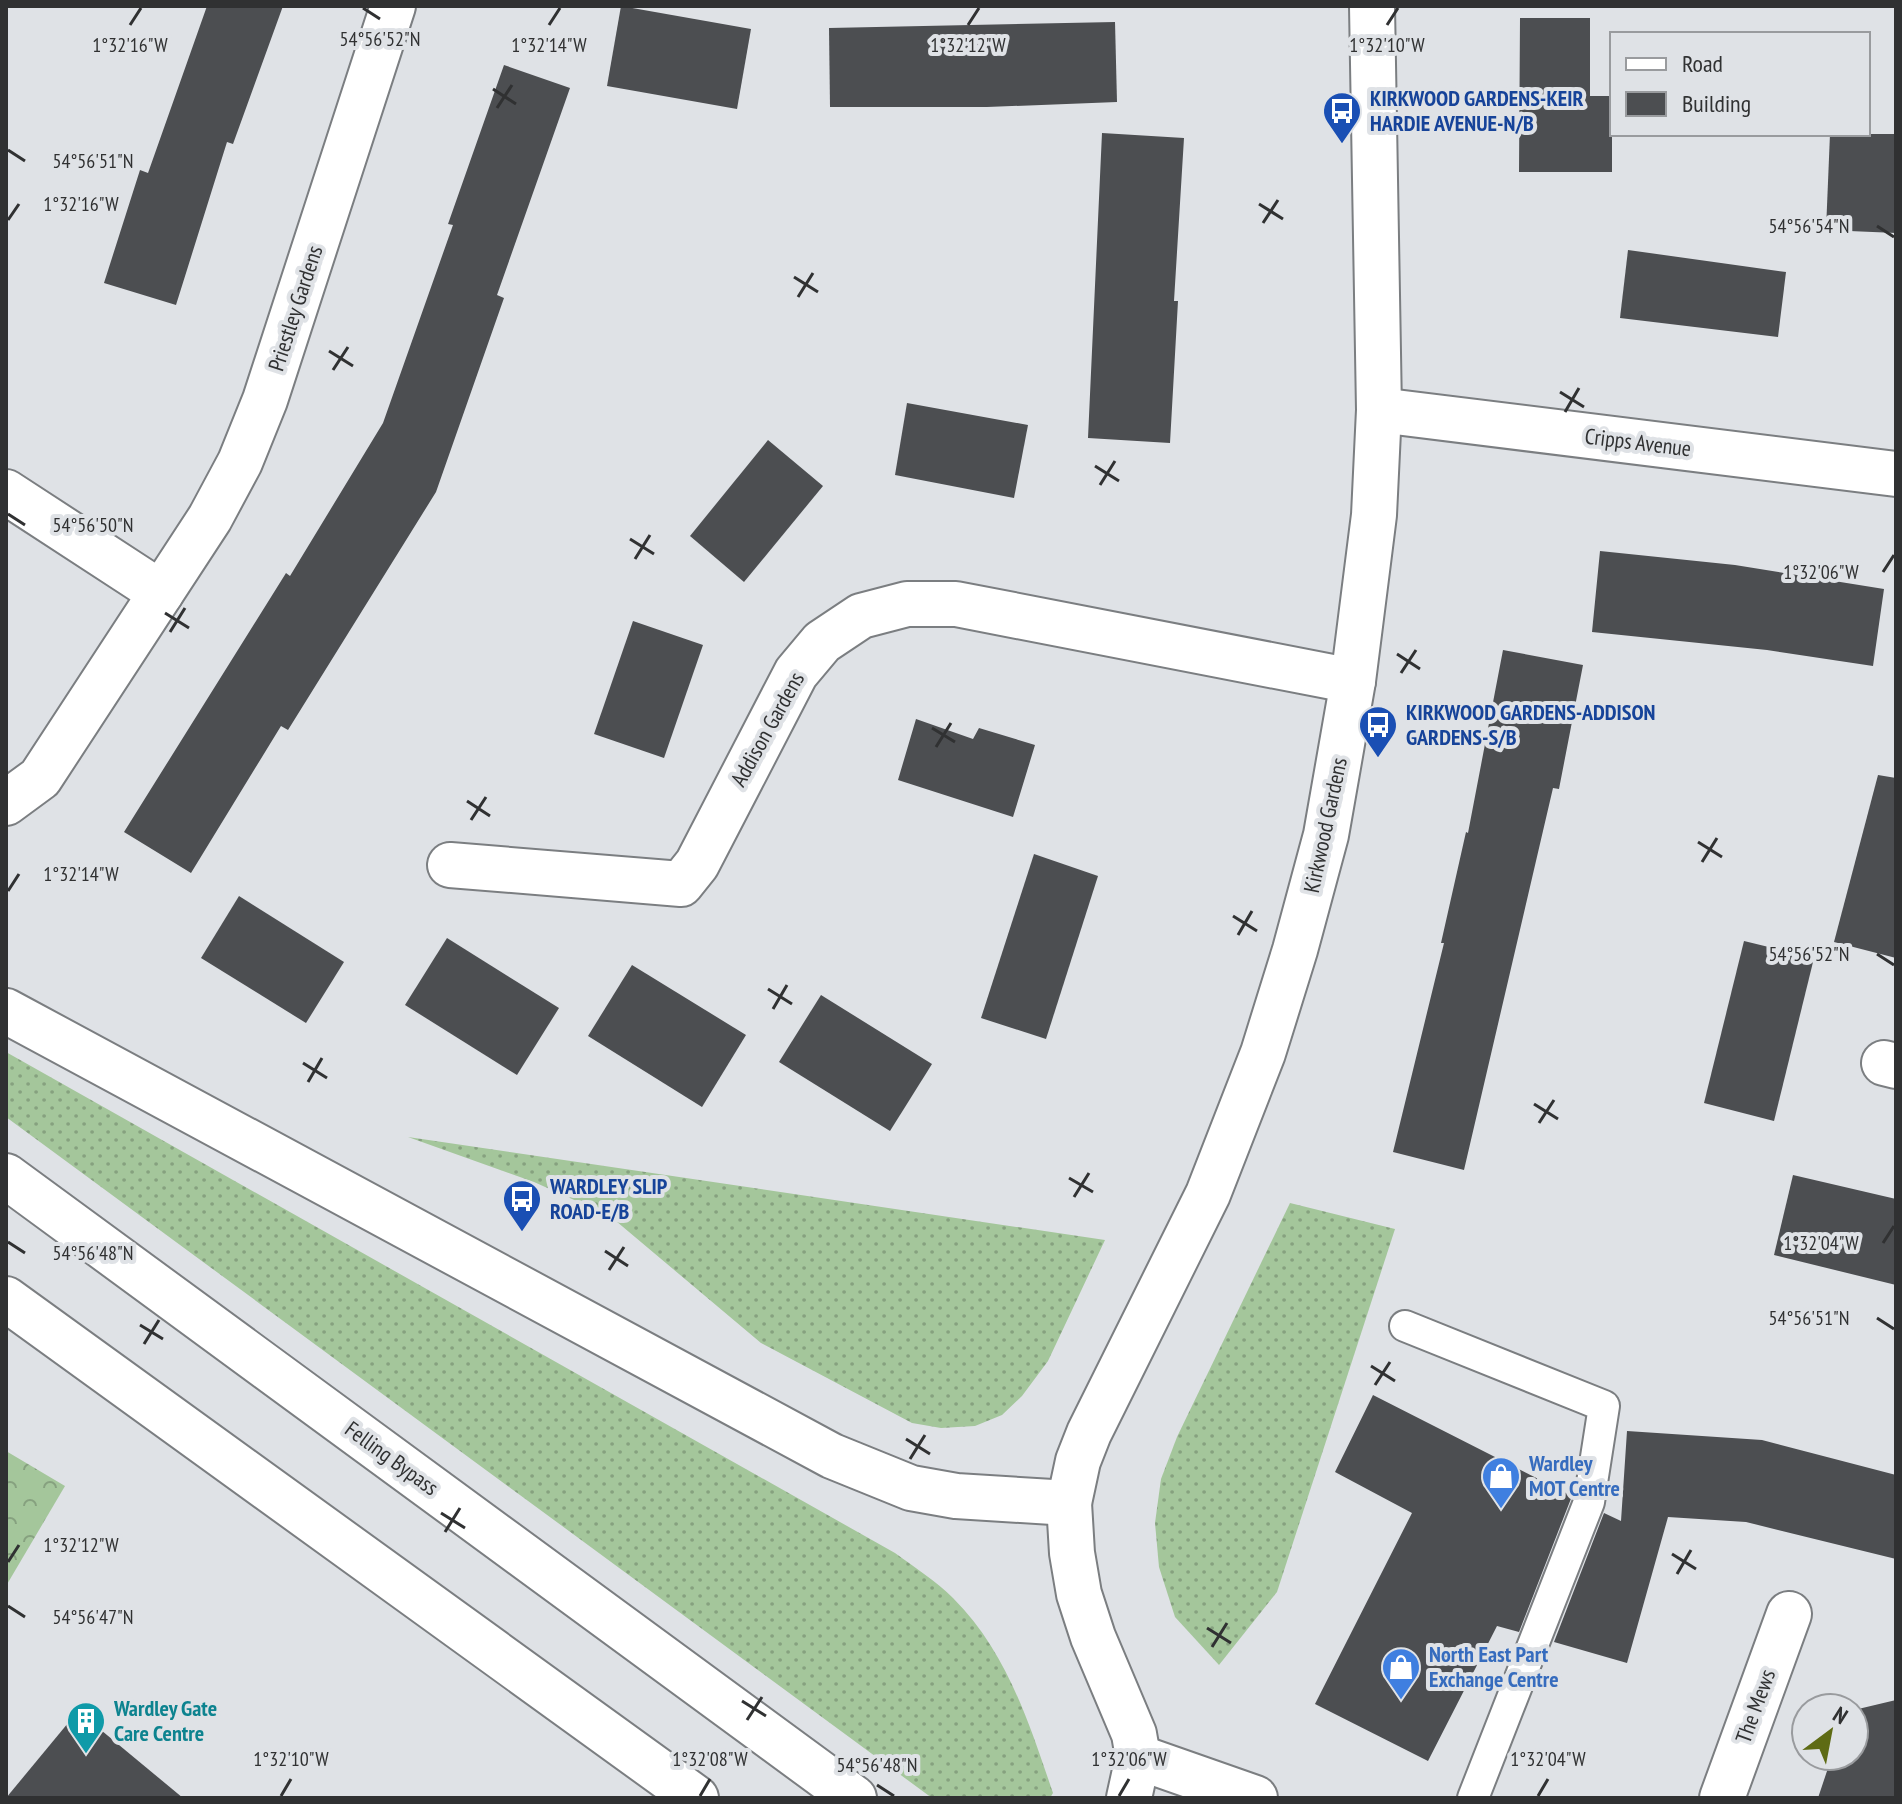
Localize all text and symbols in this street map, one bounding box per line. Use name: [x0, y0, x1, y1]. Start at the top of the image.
text: 54°56'52"N: [340, 26, 420, 52]
text: 1°32'16"W: [92, 32, 168, 58]
text: 1°32'14"W: [511, 32, 587, 58]
text: 1°32'12"W: [930, 32, 1006, 58]
text: 1°32'10"W: [1349, 32, 1425, 58]
legend: [1610, 32, 1870, 136]
text: Road: [1682, 48, 1723, 79]
place label: KIRKWOOD GARDENS-KEIR HARDIE AVENUE-N/B: [1370, 84, 1584, 137]
text: Building: [1682, 88, 1751, 119]
bus stop icon: KIRKWOOD GARDENS-KEIR HARDIE AVENUE-N/B: [1321, 90, 1363, 145]
text: 54°56'51"N: [53, 148, 133, 174]
text: 1°32'16"W: [43, 191, 119, 217]
text: 54°56'54"N: [1769, 213, 1849, 239]
street label: Priestley Gardens: [262, 242, 328, 374]
street label: Cripps Avenue: [1583, 422, 1693, 462]
text: 54°56'50"N: [53, 512, 133, 538]
text: 1°32'06"W: [1783, 559, 1859, 585]
street label: Addison Gardens: [724, 667, 810, 791]
place label: KIRKWOOD GARDENS-ADDISON GARDENS-S/B: [1406, 698, 1655, 751]
bus stop icon: KIRKWOOD GARDENS-ADDISON GARDENS-S/B: [1357, 704, 1399, 759]
street label: Kirkwood Gardens: [1297, 755, 1353, 895]
text: 1°32'14"W: [43, 861, 119, 887]
text: 54°56'52"N: [1769, 941, 1849, 967]
place label: WARDLEY SLIP ROAD-E/B: [549, 1172, 668, 1225]
bus stop icon: WARDLEY SLIP ROAD-E/B: [501, 1178, 543, 1233]
text: 1°32'04"W: [1783, 1230, 1859, 1256]
text: 54°56'48"N: [53, 1240, 133, 1266]
text: 54°56'51"N: [1769, 1305, 1849, 1331]
street label: Felling Bypass: [340, 1415, 444, 1501]
place label: Wardley MOT Centre: [1528, 1449, 1620, 1502]
shop icon: Wardley MOT Centre: [1480, 1455, 1522, 1510]
text: 1°32'12"W: [43, 1532, 119, 1558]
text: 54°56'47"N: [53, 1604, 133, 1630]
place label: North East Part Exchange Centre: [1429, 1640, 1559, 1693]
shop icon: North East Part Exchange Centre: [1380, 1646, 1422, 1701]
street label: The Mews: [1729, 1665, 1781, 1747]
north arrow: [1790, 1692, 1870, 1772]
place label: Wardley Gate Care Centre: [113, 1694, 217, 1747]
building icon: Wardley Gate Care Centre: [65, 1700, 107, 1755]
text: N: [1828, 1700, 1853, 1730]
text: 1°32'10"W: [253, 1746, 329, 1772]
text: 1°32'08"W: [672, 1746, 748, 1772]
text: 1°32'06"W: [1091, 1746, 1167, 1772]
text: 1°32'04"W: [1510, 1746, 1586, 1772]
text: 54°56'48"N: [837, 1752, 917, 1778]

